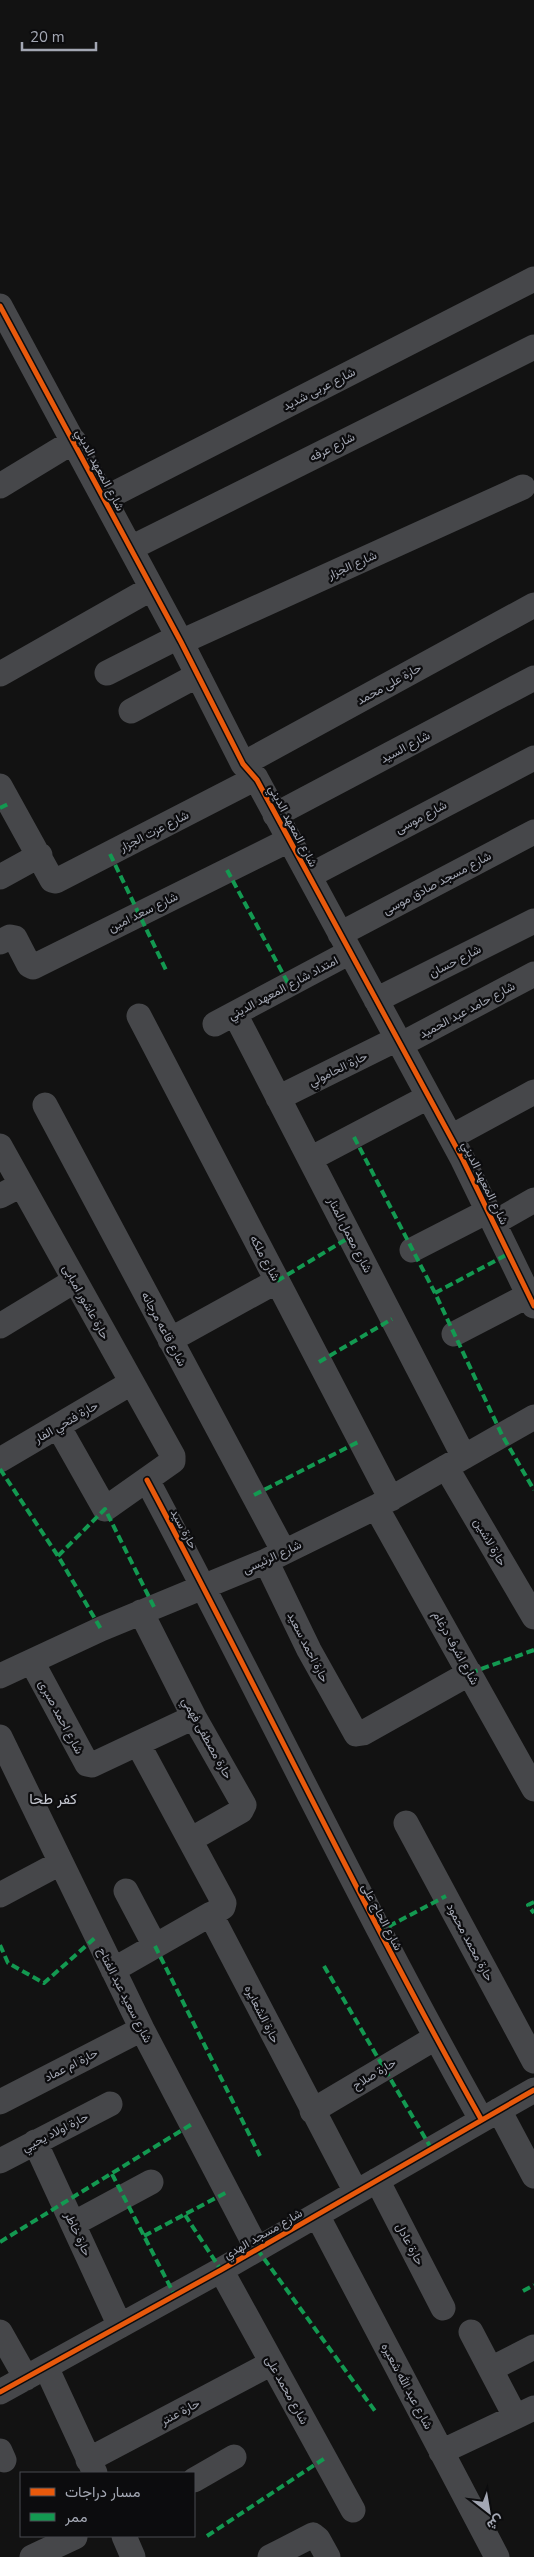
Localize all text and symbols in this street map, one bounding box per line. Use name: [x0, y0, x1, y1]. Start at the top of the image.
scale bar: [22, 20, 96, 52]
text: 20 m: [30, 27, 65, 47]
street label: شارع عربى شديد: [280, 364, 358, 415]
street label: شارع المعهد الديني: [70, 426, 128, 515]
street label: شارع عرفه: [307, 429, 358, 466]
street label: شارع الجزار: [324, 547, 380, 584]
street label: حارة على محمد: [354, 660, 424, 708]
street label: شارع السيد: [377, 727, 433, 768]
street label: شارع المعهد الديني: [263, 782, 321, 871]
street label: شارع موسى: [392, 797, 450, 838]
street label: شارع عزت الجزار: [116, 807, 192, 857]
street label: شارع مسجد صادق موسى: [380, 848, 495, 919]
street label: شارع سعد امين: [106, 888, 181, 937]
street label: شارع حسان: [426, 941, 484, 982]
street label: امتداد شارع المعهد الديني: [225, 952, 342, 1026]
street label: شارع حامد عبد الحميد: [416, 978, 518, 1043]
street label: حارة الحامولي: [306, 1048, 371, 1092]
street label: شارع المعهد الديني: [456, 1139, 512, 1228]
street label: شارع معمل المنار: [323, 1194, 376, 1276]
street label: شارع ملكه: [245, 1232, 284, 1284]
street label: حارة عاشور امبابى: [59, 1262, 113, 1342]
street label: شارع قاعه مرجانه: [137, 1289, 190, 1370]
street label: حارة فتحي الفار: [30, 1397, 102, 1449]
street label: حارة سيد: [167, 1506, 201, 1552]
street label: حارة لاشين: [470, 1515, 510, 1569]
street label: شارع الرئيسى: [240, 1536, 304, 1579]
street label: شارع اشرف درغام: [428, 1608, 483, 1688]
street label: حارة احمد سعيد: [283, 1609, 333, 1685]
street label: شارع احمد صبرى: [34, 1677, 87, 1757]
street label: حارة مصطفى فهمي: [176, 1694, 236, 1783]
district label: كفر طحا: [29, 1789, 77, 1809]
street label: شارع الحاج على: [357, 1881, 406, 1954]
street label: حارة محمد محمود: [443, 1900, 497, 1984]
street label: شارع سعيد عبد الفتاح: [93, 1944, 156, 2046]
street label: حارة الشعايره: [241, 1982, 283, 2046]
street label: حارة ام عماد: [42, 2045, 100, 2085]
street label: حارة صلاح: [349, 2055, 399, 2094]
street label: حارة اولاد يحيي: [19, 2108, 92, 2157]
street label: شارع مسجد الهدي: [221, 2205, 306, 2265]
street label: حارة خاطر: [60, 2209, 95, 2259]
street label: حارة عادل: [392, 2220, 428, 2268]
street label: شارع عبد الله شعيره: [377, 2340, 437, 2432]
street label: شارع محمد على: [261, 2353, 312, 2428]
street label: حارة عنتر: [157, 2395, 202, 2429]
legend: [20, 2472, 195, 2537]
text: مسار دراجات: [65, 2482, 140, 2502]
north arrow: [464, 2487, 514, 2537]
text: ممر: [64, 2507, 87, 2527]
text: ش: [483, 2510, 508, 2535]

